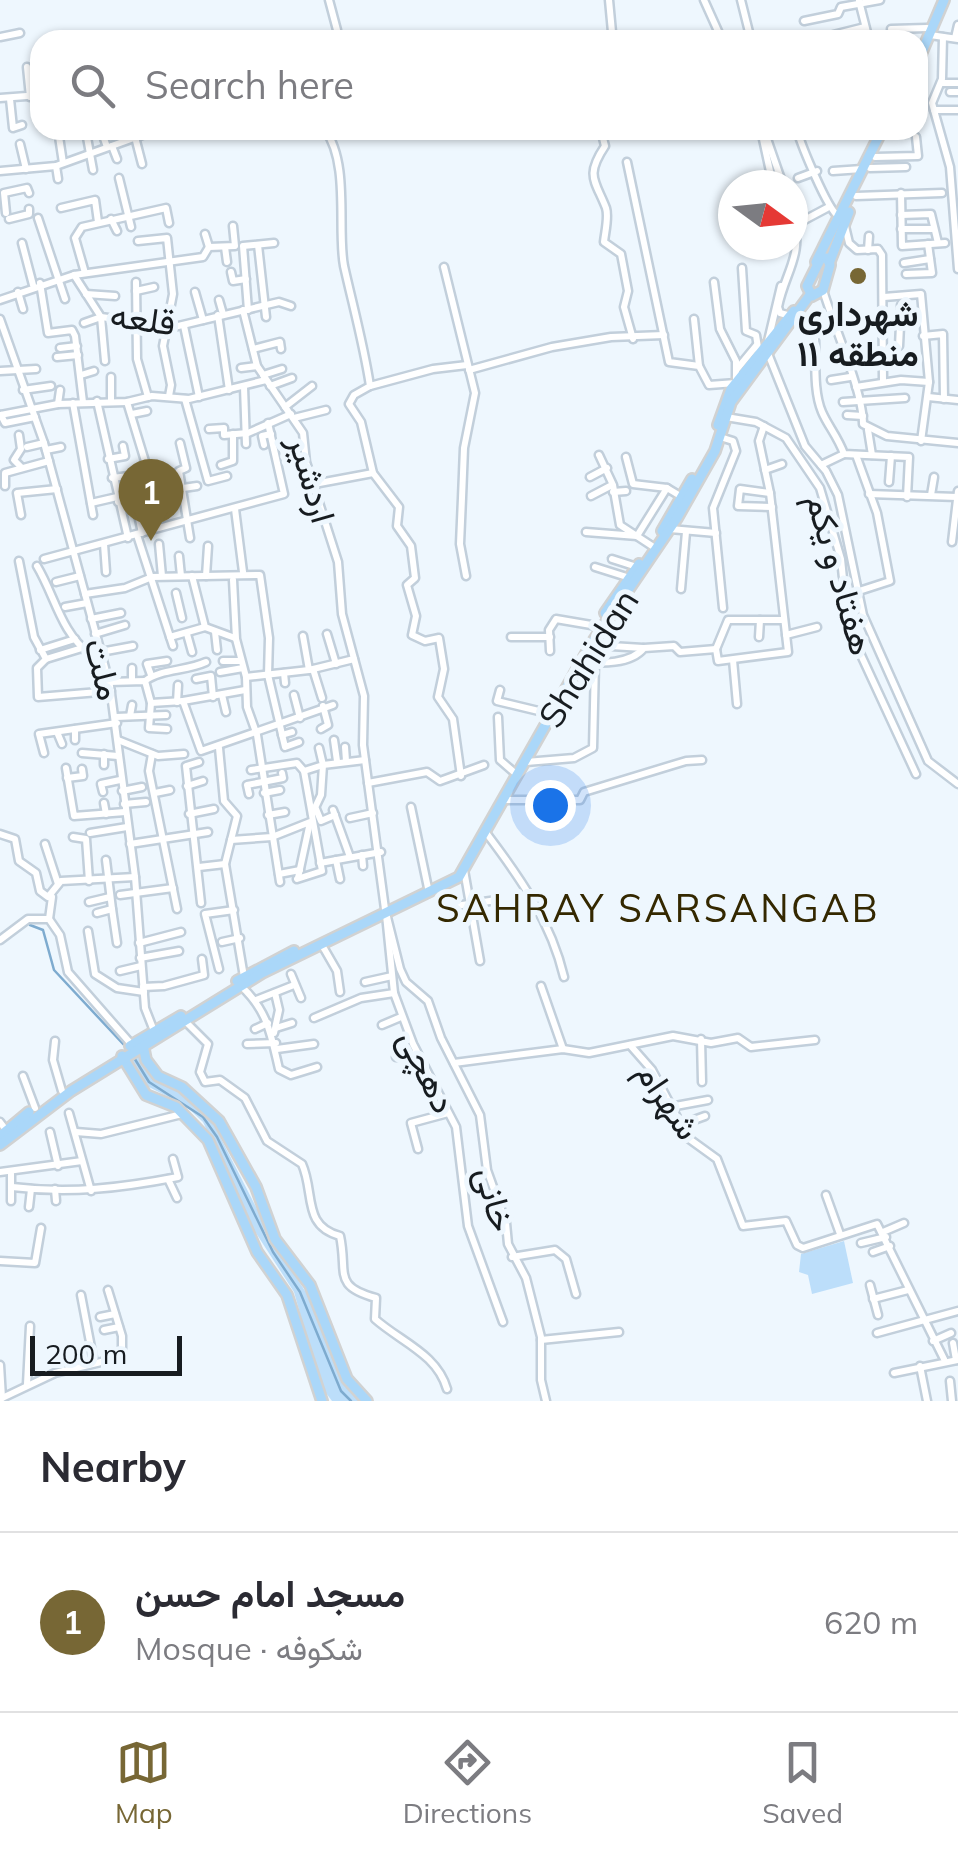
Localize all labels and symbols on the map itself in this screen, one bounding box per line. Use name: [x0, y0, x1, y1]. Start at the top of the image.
north arrow: [718, 170, 808, 260]
marker: شهرداری منطقه ۱۱: [847, 265, 869, 287]
place label: شهرداری منطقه ۱۱: [797, 291, 919, 375]
street label: قلعه: [108, 292, 178, 344]
street label: اردشیر: [278, 429, 346, 528]
pin: 1: [118, 458, 184, 541]
street label: هفتاد و یکم: [795, 488, 885, 660]
street label: Shahidan: [528, 581, 648, 735]
street label: ملت: [75, 633, 133, 705]
your location: [525, 780, 576, 831]
district label: SAHRAY SARSANGAB: [436, 884, 880, 932]
street label: دهچی: [386, 1022, 467, 1121]
street label: شهرام: [625, 1052, 711, 1149]
street label: خانی: [466, 1162, 526, 1236]
scale bar: [30, 1331, 182, 1376]

